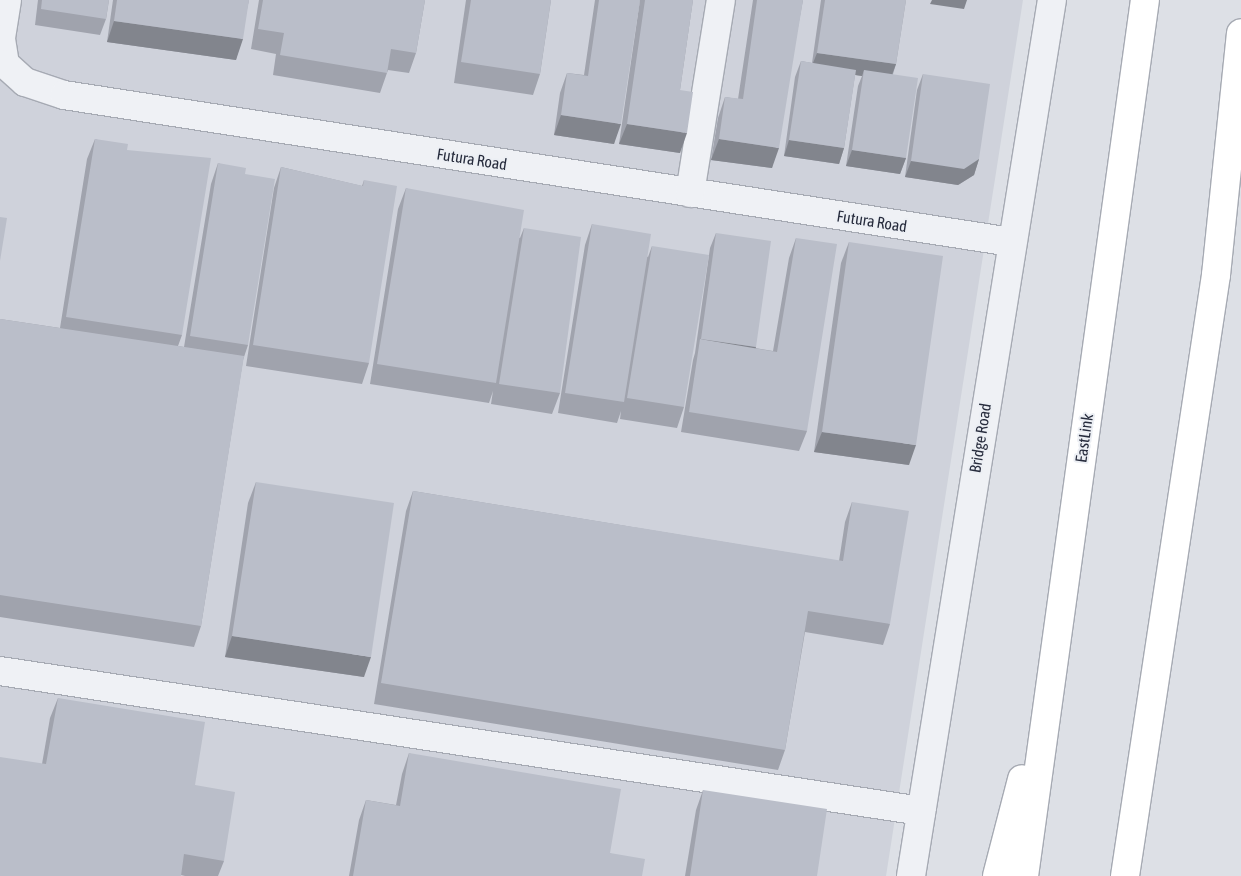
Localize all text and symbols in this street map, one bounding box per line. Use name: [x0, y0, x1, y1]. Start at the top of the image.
street label: Futura Road: [435, 144, 509, 174]
street label: Futura Road: [835, 206, 909, 236]
street label: Bridge Road: [965, 402, 995, 474]
street label: EastLink: [1071, 412, 1097, 464]

